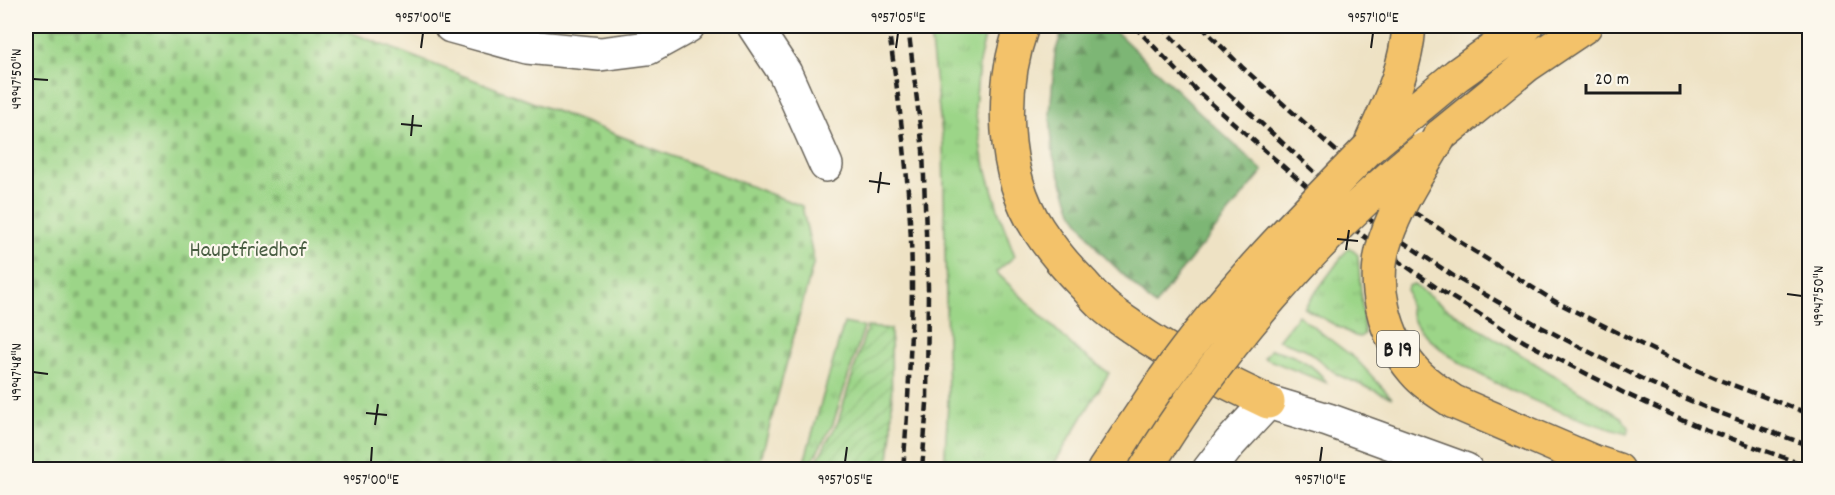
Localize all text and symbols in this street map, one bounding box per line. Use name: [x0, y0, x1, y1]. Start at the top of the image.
text: 9°57'00"E: [395, 8, 451, 30]
text: 9°57'05"E: [871, 8, 925, 30]
text: 9°57'10"E: [1348, 8, 1399, 30]
text: 49°47'50"N: [7, 49, 29, 109]
scale bar: [1586, 57, 1680, 95]
text: 20 m: [1595, 68, 1629, 93]
park label: Hauptfriedhof: [190, 236, 308, 267]
text: 49°47'50"N: [1809, 266, 1831, 326]
road number: B 19: [1377, 331, 1419, 367]
text: 49°47'48"N: [7, 343, 29, 401]
text: 9°57'00"E: [343, 470, 399, 492]
text: 9°57'05"E: [818, 470, 872, 492]
text: 9°57'10"E: [1295, 470, 1346, 492]

